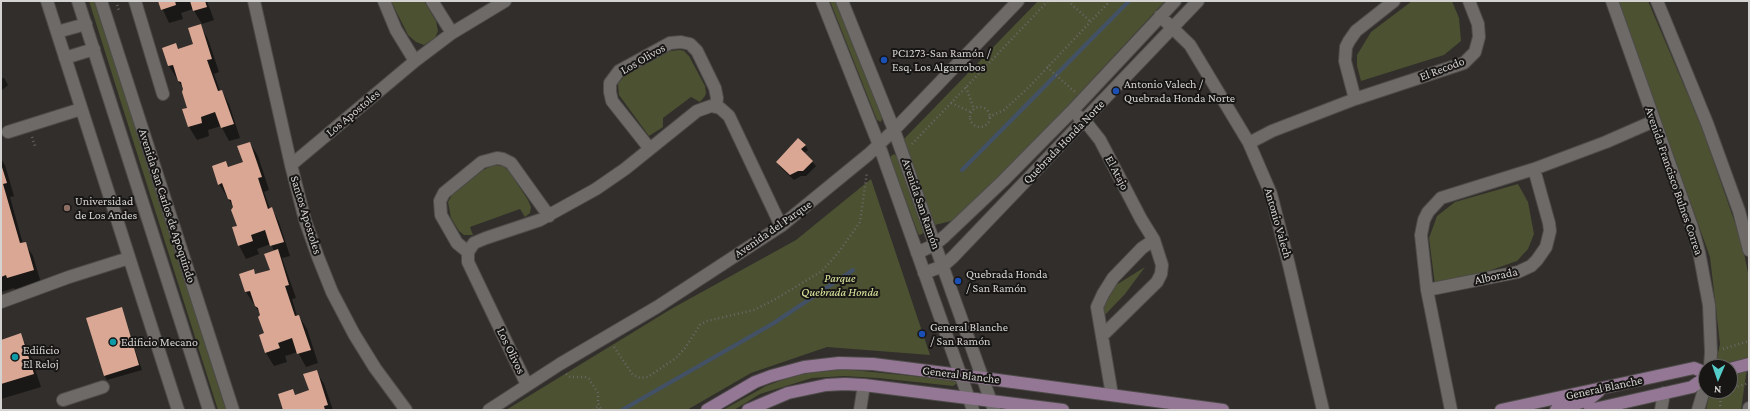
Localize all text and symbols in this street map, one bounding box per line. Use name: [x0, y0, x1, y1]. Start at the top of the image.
street label: Los Olivos: [618, 40, 668, 78]
place label: PC1273-San Ramón / Esq. Los Algarrobos: [892, 46, 991, 74]
street label: El Recodo: [1418, 54, 1466, 84]
marker: PC1273-San Ramón / Esq. Los Algarrobos: [879, 55, 889, 65]
place label: Antonio Valech / Quebrada Honda Norte: [1124, 77, 1235, 105]
street label: Los Apostoles: [323, 86, 383, 140]
marker: Antonio Valech / Quebrada Honda Norte: [1111, 86, 1121, 96]
street label: Quebrada Honda Norte: [1020, 97, 1108, 187]
street label: Avenida Francisco Bulnes Correa: [1642, 105, 1706, 257]
street label: Avenida San Carlos de Apoquindo: [135, 127, 199, 285]
street label: El Atajo: [1102, 153, 1132, 193]
street label: Avenida San Ramón: [899, 157, 943, 251]
street label: Santos Apostoles: [287, 174, 325, 256]
street label: Antonio Valech: [1261, 186, 1295, 260]
place label: Universidad de Los Andes: [75, 194, 137, 222]
street label: Avenida del Parque: [732, 197, 814, 261]
marker: Universidad de Los Andes: [62, 203, 72, 213]
street label: Alborada: [1473, 264, 1519, 288]
place label: Quebrada Honda / San Ramón: [966, 267, 1048, 295]
park label: Parque Quebrada Honda: [801, 271, 879, 299]
marker: Quebrada Honda / San Ramón: [953, 276, 963, 286]
place label: General Blanche / San Ramón: [930, 320, 1008, 348]
street label: Los Olivos: [494, 326, 528, 376]
marker: General Blanche / San Ramón: [917, 329, 927, 339]
place label: Edificio Mecano: [121, 335, 198, 349]
marker: Edificio Mecano: [108, 337, 118, 347]
place label: Edificio El Reloj: [23, 343, 59, 371]
marker: Edificio El Reloj: [10, 352, 20, 362]
north arrow: [1698, 359, 1738, 399]
street label: General Blanche: [921, 363, 1001, 387]
street label: General Blanche: [1564, 373, 1644, 403]
text: N: [1714, 384, 1722, 396]

